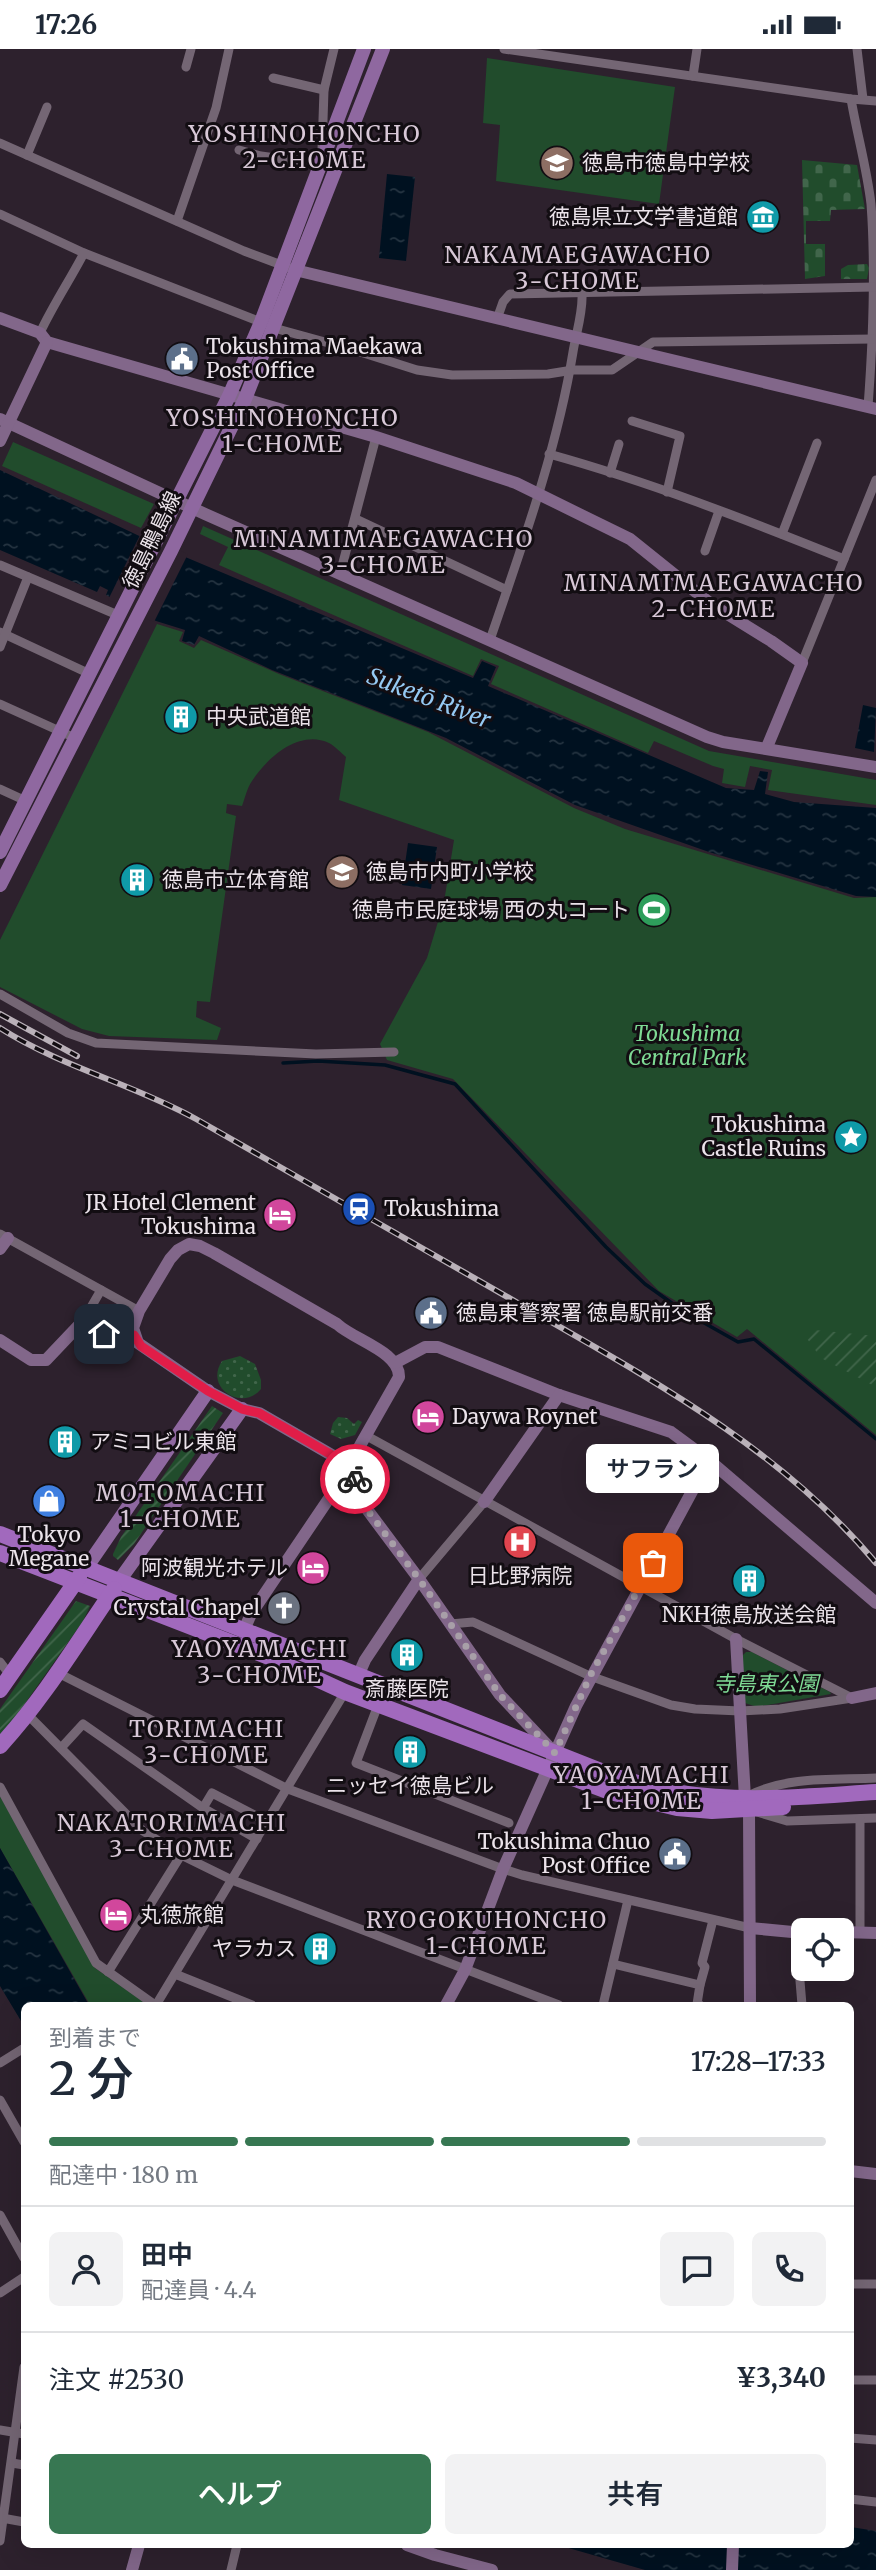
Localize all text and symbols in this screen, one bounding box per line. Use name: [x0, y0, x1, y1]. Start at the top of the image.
text: 17:26: [35, 8, 97, 41]
district label: YOSHINOHONCHO 2-CHOME: [187, 119, 422, 174]
school or university icon: 徳島市徳島中学校: [538, 144, 576, 182]
place label: 徳島市徳島中学校: [582, 149, 750, 176]
museum icon: 徳島県立文学書道館: [744, 198, 782, 236]
place label: 徳島県立文学書道館: [549, 203, 738, 230]
district label: NAKAMAEGAWACHO 3-CHOME: [444, 240, 712, 295]
place label: Tokushima Maekawa Post Office: [206, 333, 422, 384]
public building icon: Tokushima Maekawa Post Office: [163, 340, 201, 378]
district label: YOSHINOHONCHO 1-CHOME: [165, 403, 400, 458]
street label: 徳島鴨島線: [116, 487, 187, 593]
district label: MINAMIMAEGAWACHO 3-CHOME: [234, 524, 534, 579]
district label: MINAMIMAEGAWACHO 2-CHOME: [564, 568, 864, 623]
water label: Suketō River: [363, 661, 496, 735]
building icon: 中央武道館: [162, 698, 200, 736]
place label: 中央武道館: [206, 703, 311, 730]
school or university icon: 徳島市内町小学校: [323, 853, 361, 891]
place label: 徳島市内町小学校: [366, 858, 534, 885]
building icon: 徳島市立体育館: [118, 861, 156, 899]
place label: 徳島市立体育館: [162, 866, 309, 893]
sports icon: 徳島市民庭球場 西の丸コート: [635, 891, 673, 929]
place label: 徳島市民庭球場 西の丸コート: [352, 896, 630, 923]
park label: Tokushima Central Park: [628, 1020, 747, 1071]
place label: Tokushima Castle Ruins: [701, 1111, 826, 1162]
place icon: Tokushima Castle Ruins: [832, 1118, 870, 1156]
place label: JR Hotel Clement Tokushima: [84, 1189, 256, 1240]
station icon: Tokushima: [340, 1190, 378, 1228]
place label: Tokushima: [384, 1195, 499, 1222]
hotel icon: JR Hotel Clement Tokushima: [261, 1196, 299, 1234]
public building icon: 徳島東警察署 徳島駅前交番: [412, 1294, 450, 1332]
place label: 徳島東警察署 徳島駅前交番: [456, 1299, 713, 1326]
pin: [74, 1304, 134, 1364]
icon: home: [85, 1315, 123, 1353]
hotel icon: Daywa Roynet: [409, 1398, 447, 1436]
place label: Daywa Roynet: [452, 1403, 598, 1430]
building icon: アミコビル東館: [46, 1423, 84, 1461]
place label: アミコビル東館: [90, 1428, 237, 1455]
courier: [320, 1444, 390, 1514]
callout: サフラン: [586, 1444, 720, 1493]
text: サフラン: [607, 1454, 699, 1483]
icon: bike: [336, 1460, 374, 1498]
district label: MOTOMACHI 1-CHOME: [96, 1478, 266, 1533]
shop icon: Tokyo Megane: [30, 1482, 68, 1520]
place label: Tokyo Megane: [9, 1521, 89, 1572]
hospital icon: 日比野病院: [501, 1523, 539, 1561]
pin: [623, 1533, 683, 1593]
icon: bag: [634, 1544, 672, 1582]
hotel icon: 阿波観光ホテル: [294, 1549, 332, 1587]
place label: 阿波観光ホテル: [141, 1554, 288, 1581]
place label: 日比野病院: [468, 1562, 573, 1589]
building icon: NKH徳島放送会館: [730, 1562, 768, 1600]
church icon: Crystal Chapel: [265, 1589, 303, 1627]
place label: Crystal Chapel: [114, 1594, 260, 1621]
place label: NKH徳島放送会館: [662, 1601, 836, 1628]
district label: YAOYAMACHI 3-CHOME: [170, 1634, 349, 1689]
building icon: 斎藤医院: [388, 1636, 426, 1674]
park label: 寺島東公園: [714, 1670, 821, 1697]
place label: 斎藤医院: [365, 1675, 449, 1702]
district label: TORIMACHI 3-CHOME: [129, 1714, 285, 1769]
building icon: ニッセイ徳島ビル: [391, 1733, 429, 1771]
district label: YAOYAMACHI 1-CHOME: [552, 1760, 731, 1815]
place label: ニッセイ徳島ビル: [326, 1772, 494, 1799]
district label: NAKATORIMACHI 3-CHOME: [57, 1808, 287, 1863]
place label: Tokushima Chuo Post Office: [478, 1828, 650, 1879]
public building icon: Tokushima Chuo Post Office: [656, 1835, 694, 1873]
hotel icon: 丸徳旅館: [97, 1896, 135, 1934]
place label: 丸徳旅館: [140, 1901, 224, 1928]
district label: RYOGOKUHONCHO 1-CHOME: [366, 1905, 608, 1960]
map controls: [791, 1918, 854, 1981]
button: locate: [791, 1918, 854, 1981]
building icon: ヤラカス: [301, 1930, 339, 1968]
place label: ヤラカス: [212, 1935, 296, 1962]
text: 到着まで: [49, 2023, 141, 2052]
text: 17:28–17:33: [691, 2045, 826, 2078]
text: 2 分: [49, 2050, 133, 2108]
text: 配達中 · 180 m: [49, 2160, 198, 2189]
button: person: [49, 2232, 123, 2306]
button: chat: [660, 2232, 734, 2306]
button: phone: [752, 2232, 826, 2306]
text: 田中: [141, 2238, 193, 2271]
text: 配達員 · 4.4: [141, 2275, 257, 2304]
text: ¥3,340: [736, 2361, 826, 2394]
text: 注文 #2530: [49, 2363, 184, 2396]
button: ヘルプ: [49, 2454, 431, 2534]
button: 共有: [445, 2454, 826, 2534]

